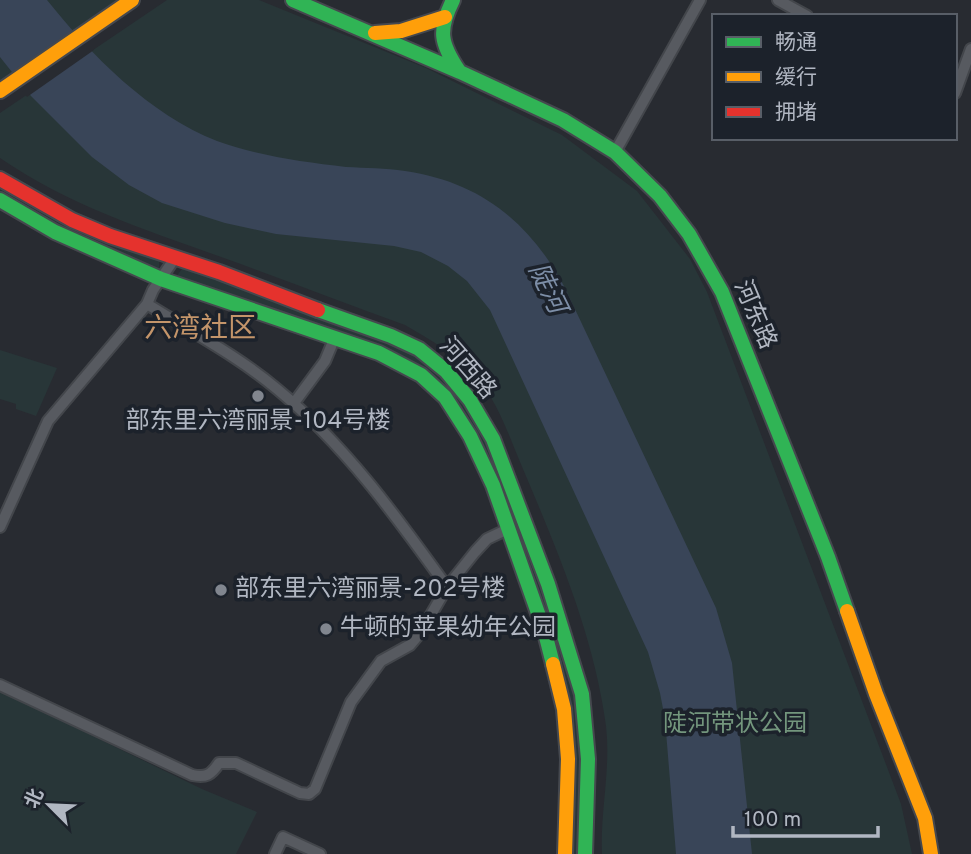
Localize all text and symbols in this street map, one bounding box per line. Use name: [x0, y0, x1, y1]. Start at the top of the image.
legend: [712, 14, 957, 140]
text: 畅通: [775, 30, 817, 57]
text: 缓行: [775, 65, 817, 92]
text: 拥堵: [775, 100, 817, 127]
water label: 陡河: [520, 258, 574, 324]
street label: 河东路: [726, 276, 782, 354]
district label: 六湾社区: [144, 312, 256, 348]
street label: 河西路: [432, 332, 502, 406]
marker: 部东里六湾丽景-104号楼: [250, 388, 266, 404]
place label: 部东里六湾丽景-104号楼: [126, 407, 390, 437]
place label: 部东里六湾丽景-202号楼: [235, 575, 505, 605]
marker: 部东里六湾丽景-202号楼: [213, 582, 229, 598]
place label: 牛顿的苹果幼年公园: [340, 614, 556, 644]
marker: 牛顿的苹果幼年公园: [318, 621, 334, 637]
park label: 陡河带状公园: [663, 710, 807, 740]
north arrow: [14, 770, 84, 840]
text: 北: [20, 785, 50, 812]
scale bar: [733, 794, 878, 838]
text: 100 m: [744, 807, 801, 834]

